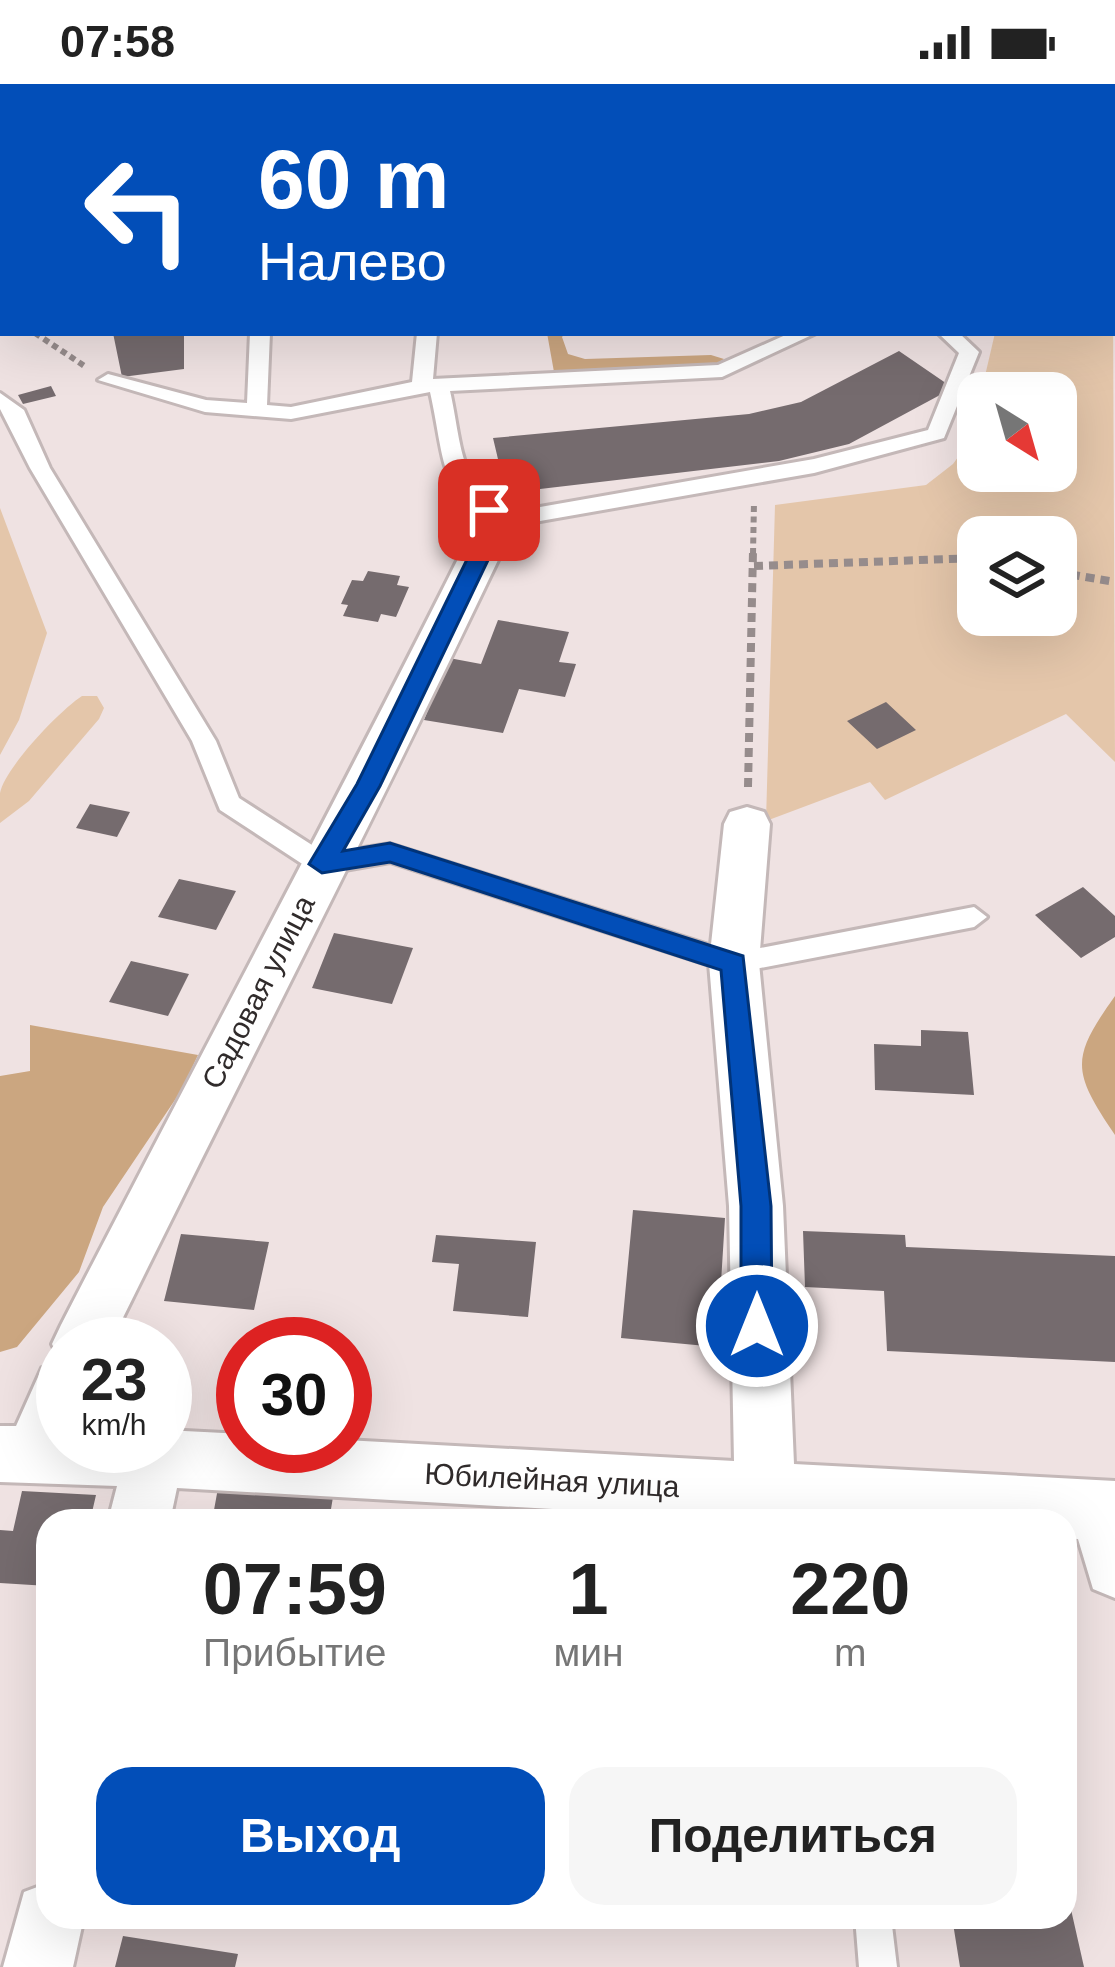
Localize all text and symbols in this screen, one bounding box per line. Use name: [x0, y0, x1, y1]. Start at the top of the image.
text: 07:58: [60, 16, 175, 67]
icon: left: [60, 132, 216, 288]
text: 60 m: [258, 132, 449, 226]
text: Налево: [258, 231, 447, 291]
north arrow: [957, 372, 1077, 492]
map controls: [957, 372, 1077, 636]
pin: [438, 459, 540, 561]
icon: arrive: [456, 477, 522, 543]
button: layers: [957, 516, 1077, 636]
street label: Садовая улица: [195, 890, 321, 1094]
position arrow: [694, 1263, 820, 1389]
speed limit sign: 30: [216, 1317, 372, 1473]
text: 23: [81, 1346, 147, 1413]
text: km/h: [81, 1408, 147, 1441]
street label: Юбилейная улица: [424, 1457, 681, 1503]
text: 07:59: [203, 1549, 387, 1629]
text: 1: [568, 1549, 609, 1629]
text: 220: [790, 1549, 910, 1629]
text: Прибытие: [203, 1631, 386, 1674]
text: мин: [553, 1631, 624, 1674]
text: m: [834, 1631, 867, 1674]
button: Выход: [96, 1767, 545, 1905]
button: Поделиться: [569, 1767, 1017, 1905]

